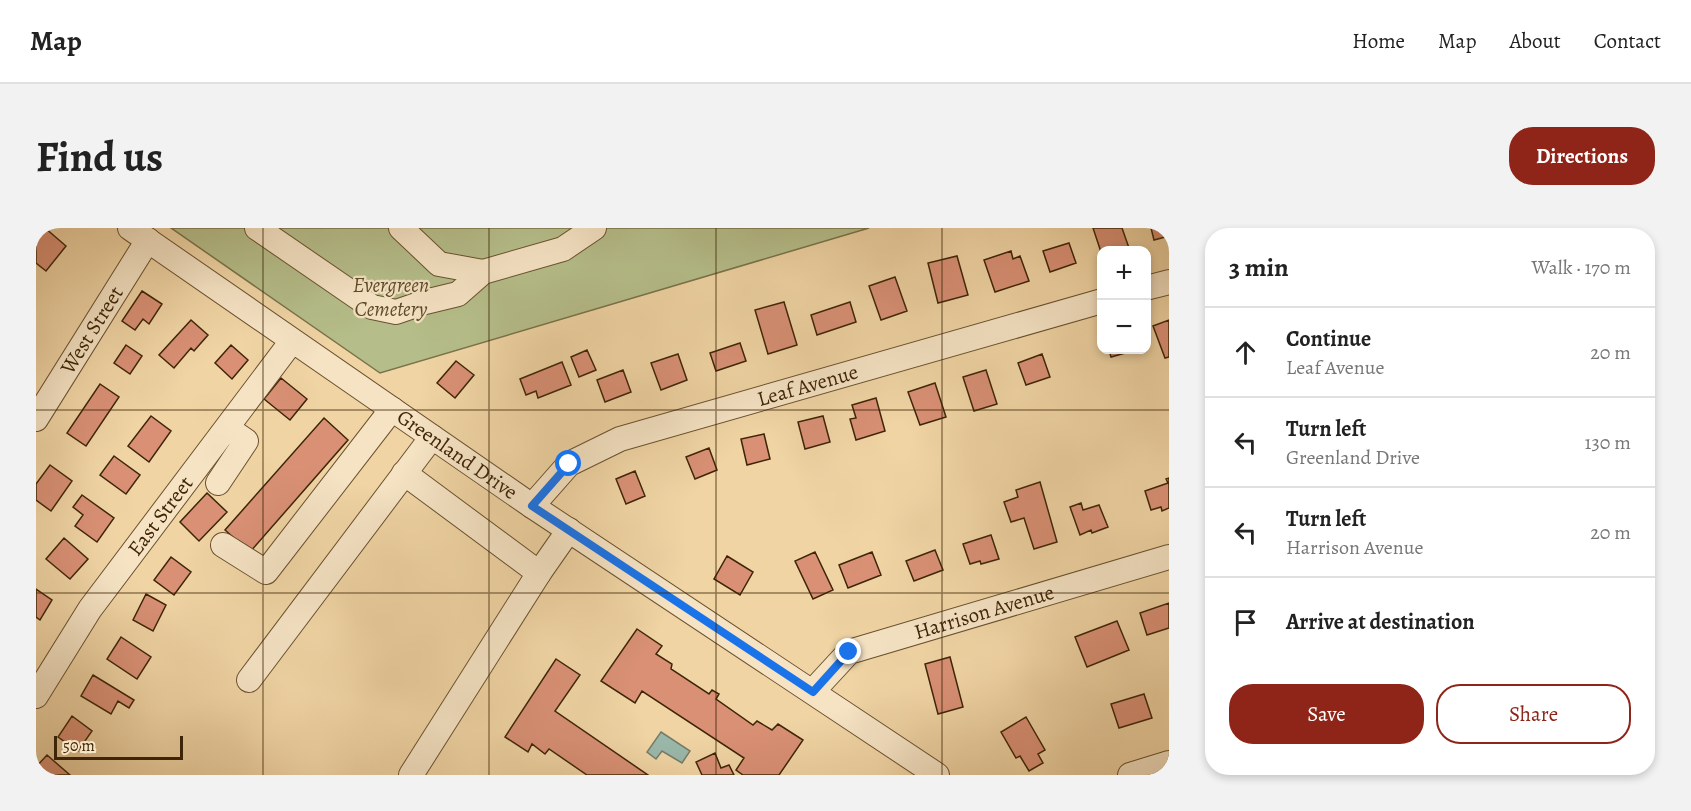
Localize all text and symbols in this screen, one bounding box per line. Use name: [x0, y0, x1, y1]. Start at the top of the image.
text: Map: [30, 22, 82, 60]
text: Home: [1352, 27, 1405, 55]
text: Map: [1438, 27, 1476, 55]
text: About: [1509, 27, 1561, 55]
text: Contact: [1594, 27, 1661, 55]
button: Directions: [1509, 127, 1655, 185]
text: Find us: [36, 128, 163, 185]
map controls: [1097, 246, 1151, 354]
button: +: [1097, 246, 1151, 300]
text: 3 min: [1229, 250, 1289, 285]
text: Walk · 170 m: [1531, 254, 1631, 281]
park label: Evergreen Cemetery: [353, 271, 429, 323]
street label: West Street: [53, 281, 130, 380]
button: −: [1097, 300, 1151, 354]
text: Continue: [1286, 324, 1371, 354]
icon: ahead: [1229, 336, 1262, 369]
text: 20 m: [1590, 339, 1631, 366]
text: Leaf Avenue: [1286, 354, 1385, 381]
street label: Leaf Avenue: [754, 358, 861, 413]
street label: Greenland Drive: [391, 403, 523, 506]
text: Turn left: [1286, 414, 1366, 444]
icon: left: [1229, 426, 1262, 459]
text: 130 m: [1585, 429, 1631, 456]
text: Greenland Drive: [1286, 444, 1420, 471]
route start: [555, 450, 581, 476]
street label: East Street: [121, 470, 199, 561]
text: Turn left: [1286, 504, 1366, 534]
icon: left: [1229, 516, 1262, 549]
text: 20 m: [1590, 519, 1631, 546]
text: Harrison Avenue: [1286, 534, 1423, 561]
street label: Harrison Avenue: [911, 578, 1057, 646]
icon: arrive: [1229, 606, 1262, 639]
text: Arrive at destination: [1286, 607, 1475, 637]
route end: [835, 638, 861, 664]
button: Save: [1229, 684, 1424, 744]
button: Share: [1436, 684, 1631, 744]
scale bar: [54, 733, 183, 760]
text: 50 m: [63, 735, 95, 757]

